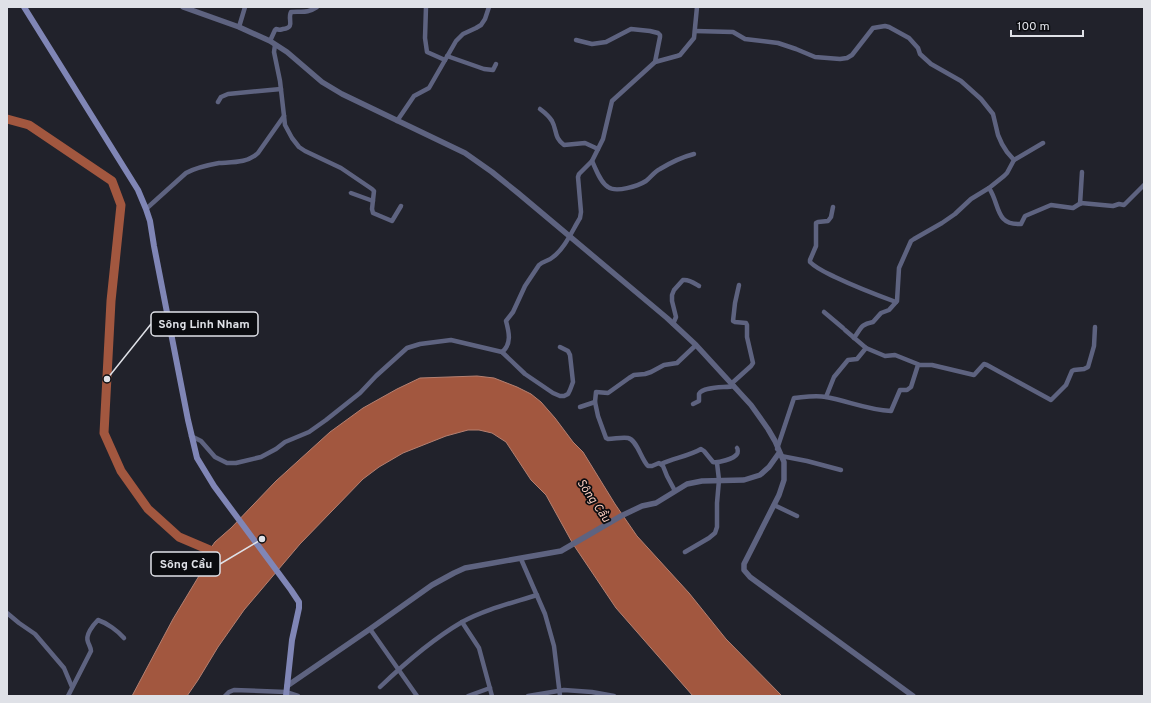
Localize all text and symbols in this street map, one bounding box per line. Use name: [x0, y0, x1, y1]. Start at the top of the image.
scale bar: [1011, 12, 1083, 38]
text: 100 m: [1017, 19, 1050, 35]
callout: Sông Linh Nham: [151, 312, 258, 336]
text: Sông Linh Nham: [158, 317, 250, 333]
water label: Sông Cầu: [573, 476, 614, 526]
callout: Sông Cầu: [151, 552, 220, 576]
text: Sông Cầu: [160, 557, 212, 573]

